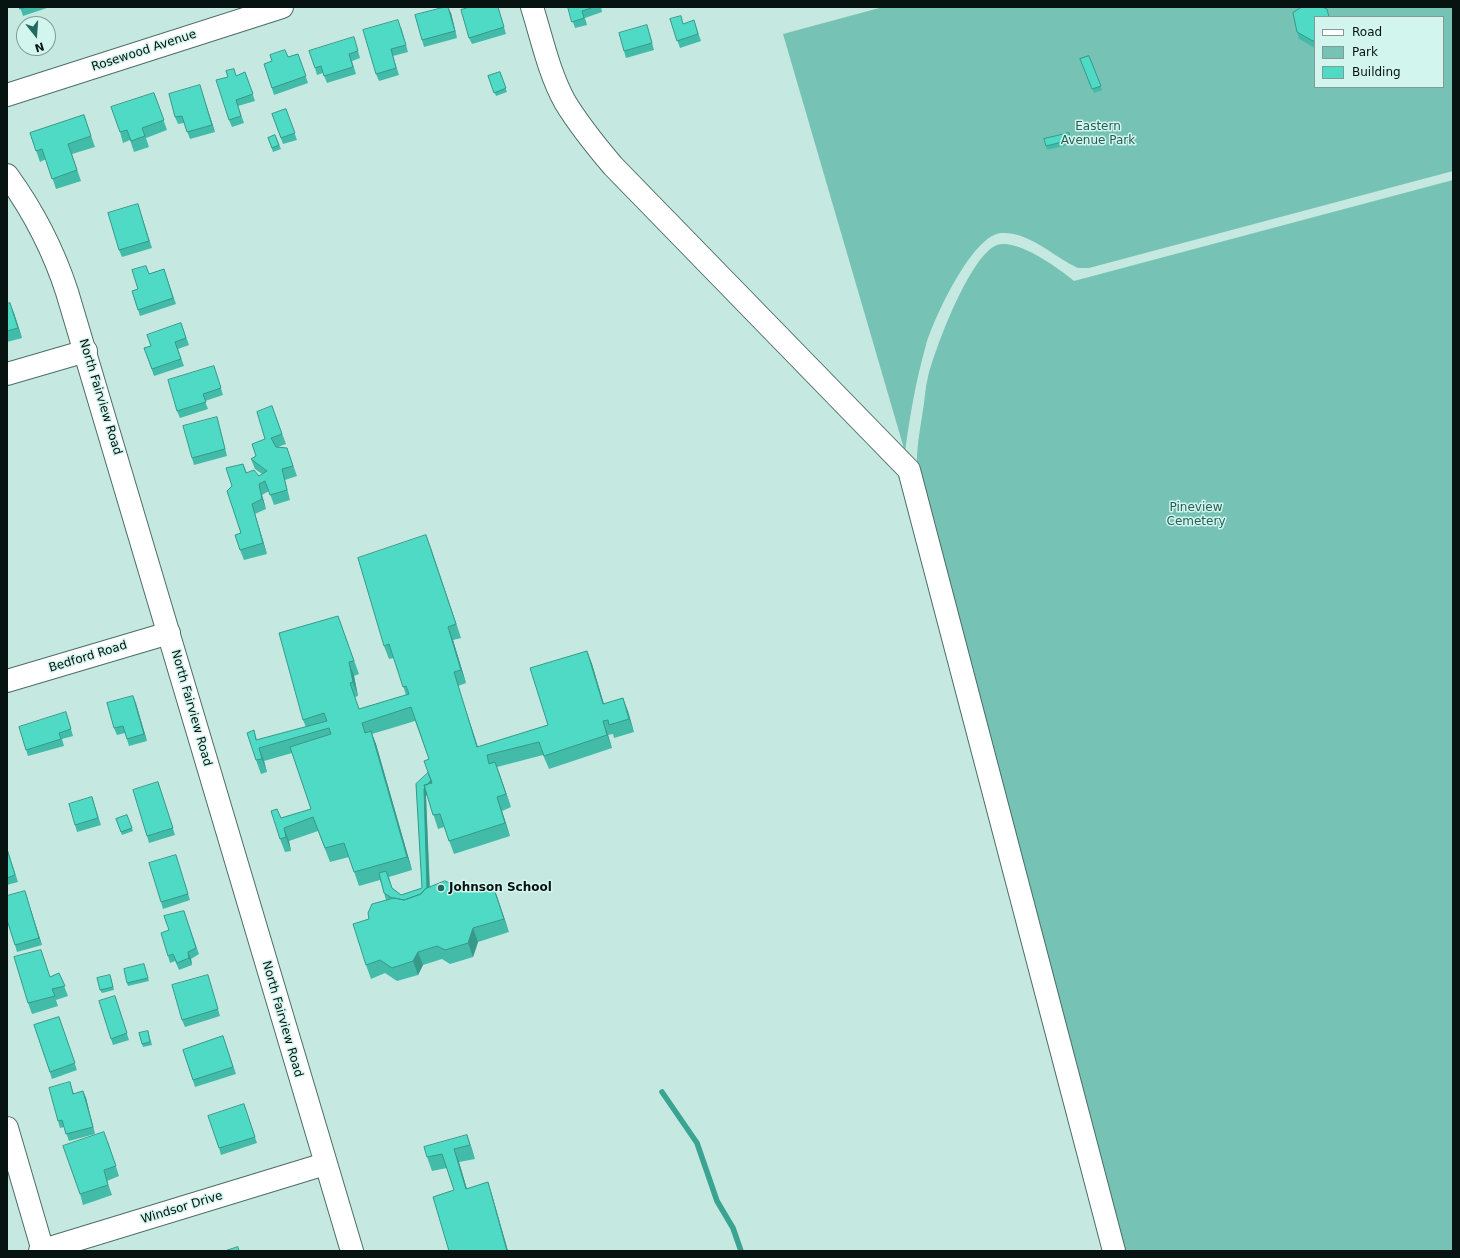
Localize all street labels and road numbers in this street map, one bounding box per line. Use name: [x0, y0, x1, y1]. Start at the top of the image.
street label: Rosewood Avenue: [90, 27, 198, 75]
street label: North Fairview Road: [76, 337, 124, 457]
street label: Bedford Road: [47, 638, 129, 676]
street label: North Fairview Road: [167, 648, 215, 768]
street label: North Fairview Road: [258, 959, 306, 1079]
street label: Windsor Drive: [139, 1189, 225, 1227]

